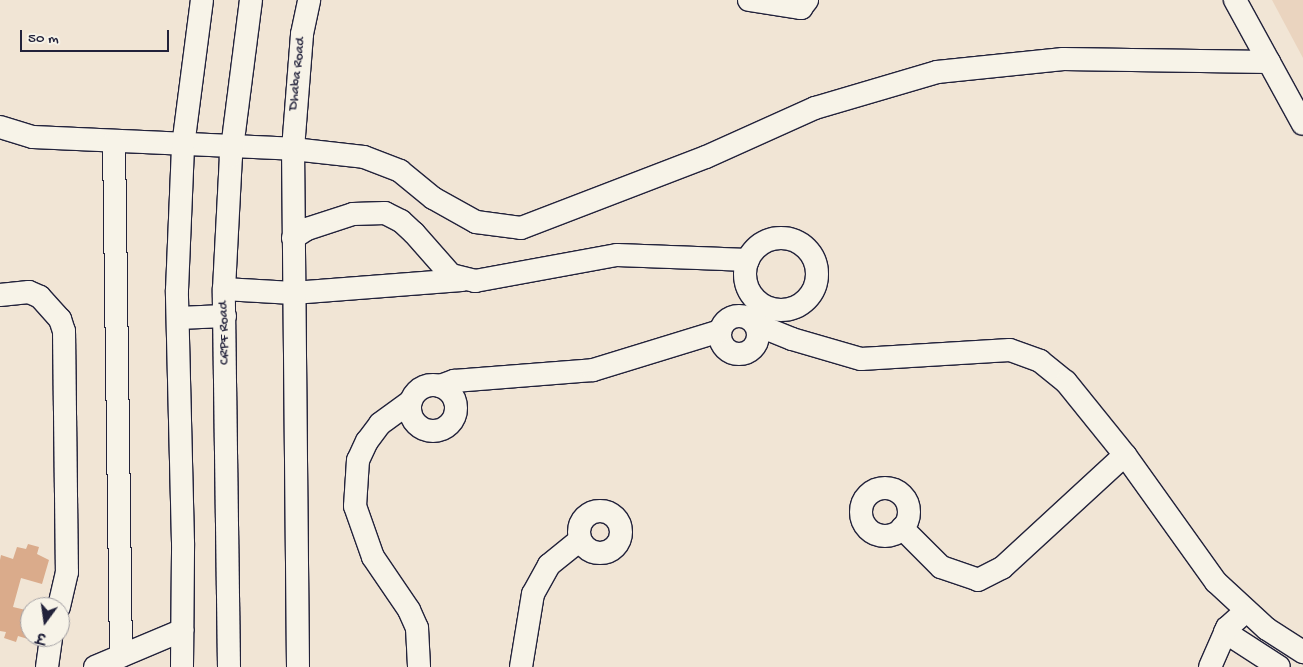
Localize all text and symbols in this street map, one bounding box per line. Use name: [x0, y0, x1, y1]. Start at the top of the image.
scale bar: [22, 20, 171, 52]
text: 50 m: [28, 30, 59, 48]
street label: Dhaba Road: [286, 37, 310, 111]
street label: CRPF Road: [216, 301, 234, 365]
north arrow: [20, 597, 70, 647]
text: उ: [35, 627, 48, 645]

